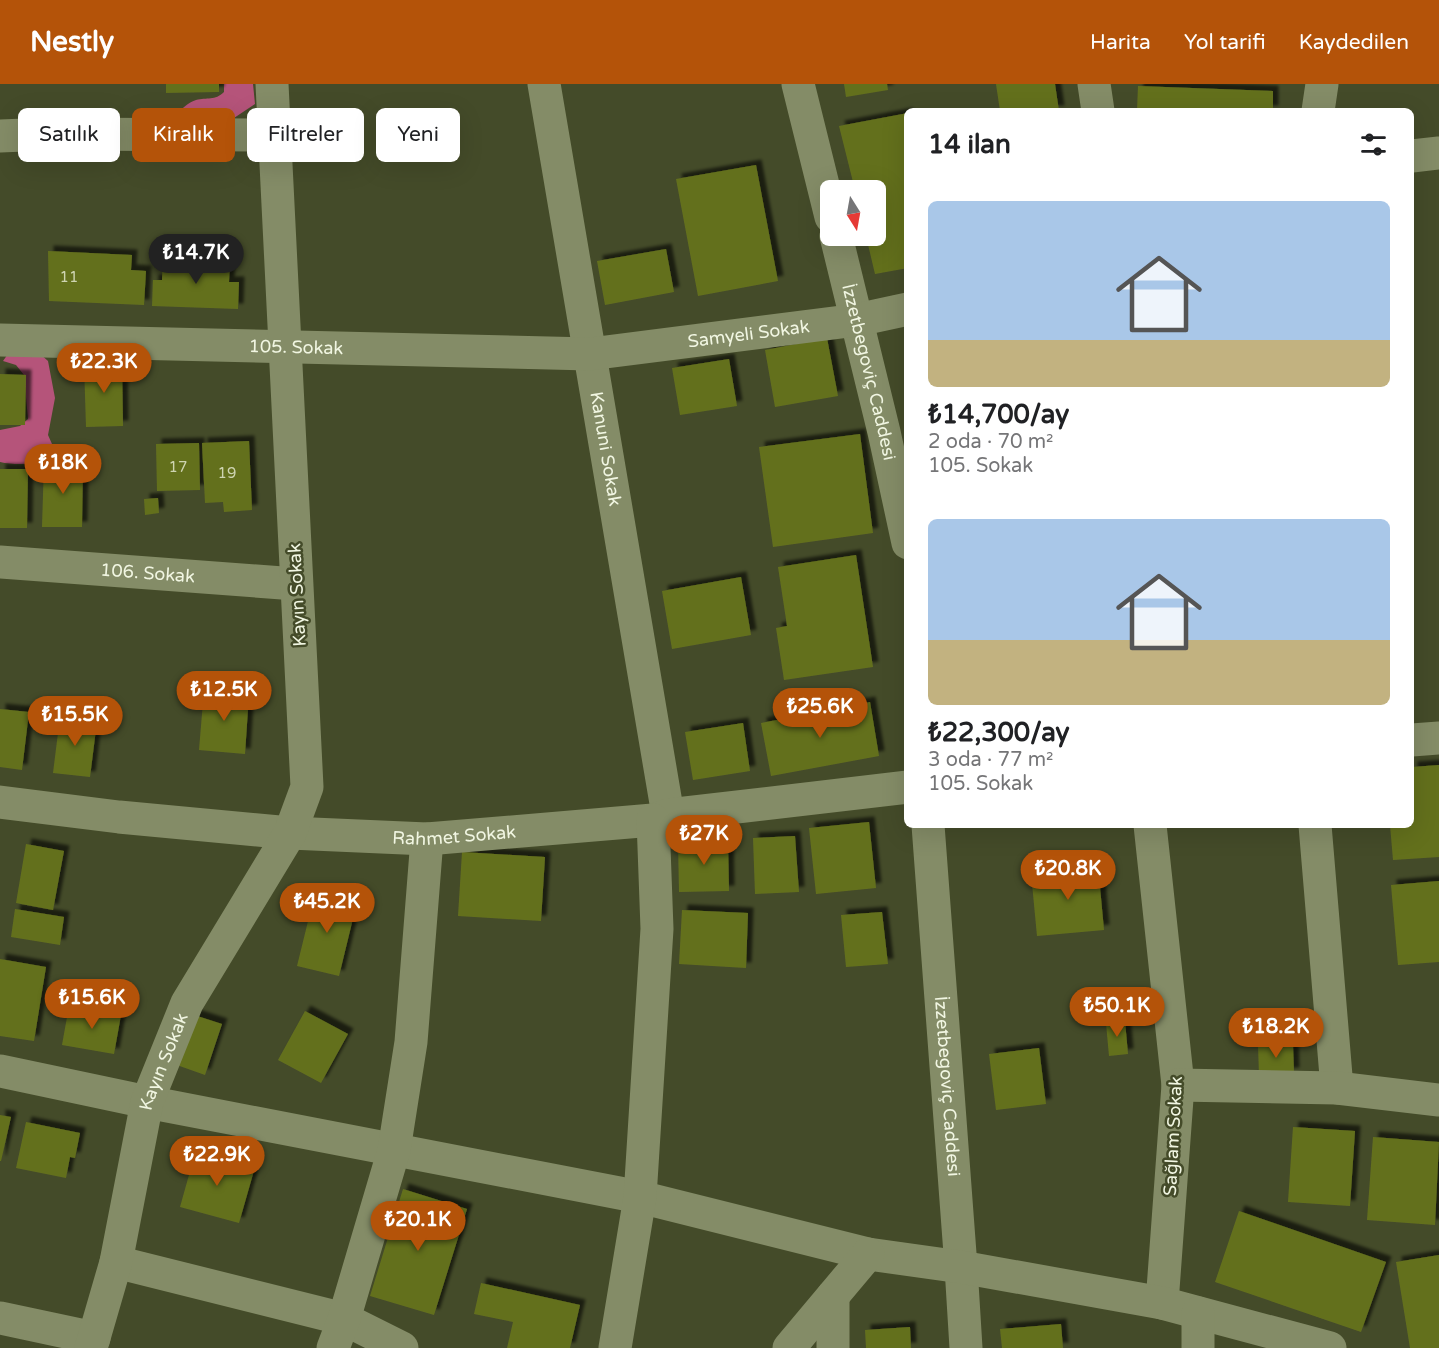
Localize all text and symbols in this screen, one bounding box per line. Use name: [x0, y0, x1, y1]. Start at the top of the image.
text: Nestly: [30, 25, 114, 59]
text: Harita: [1090, 30, 1151, 55]
text: Yol tarifi: [1184, 30, 1266, 55]
text: Kaydedilen: [1299, 30, 1409, 55]
chip: Satılık: [18, 108, 120, 162]
chip: Kiralık: [132, 108, 235, 162]
chip: Filtreler: [247, 108, 364, 162]
chip: Yeni: [376, 108, 460, 162]
icon: filters: [1357, 128, 1390, 161]
text: 14 ilan: [928, 129, 1011, 160]
north arrow: [820, 180, 886, 246]
map controls: [820, 180, 886, 246]
pin: ₺14.7K: [147, 234, 245, 285]
icon: home: [1105, 240, 1213, 348]
text: ₺14.7K: [163, 241, 229, 265]
house number: 11: [60, 268, 78, 286]
street label: İzzetbegoviç Caddesi: [837, 281, 901, 462]
street label: Samyeli Sokak: [686, 315, 811, 352]
street label: 105. Sokak: [248, 335, 344, 359]
pin: ₺22.3K: [55, 343, 153, 394]
text: ₺22.3K: [71, 350, 137, 374]
street label: Kanuni Sokak: [585, 390, 626, 508]
text: ₺14,700/ay: [928, 399, 1069, 430]
text: 2 oda · 70 m²: [928, 430, 1053, 454]
pin: ₺18K: [27, 444, 99, 495]
text: ₺18K: [38, 451, 88, 475]
text: 105. Sokak: [928, 454, 1033, 478]
house number: 17: [169, 458, 187, 476]
house number: 19: [218, 464, 236, 482]
street label: Kayın Sokak: [283, 543, 311, 647]
street label: 106. Sokak: [99, 558, 196, 587]
icon: home: [1105, 558, 1213, 666]
pin: ₺12.5K: [175, 671, 273, 722]
text: ₺12.5K: [191, 678, 257, 702]
pin: ₺25.6K: [771, 688, 869, 739]
text: ₺25.6K: [787, 695, 853, 719]
pin: ₺15.5K: [26, 696, 124, 747]
text: ₺15.5K: [42, 703, 108, 727]
text: ₺22,300/ay: [928, 717, 1069, 748]
text: 3 oda · 77 m²: [928, 748, 1053, 772]
text: 105. Sokak: [928, 772, 1033, 796]
pin: ₺27K: [668, 815, 740, 866]
street label: Rahmet Sokak: [392, 821, 517, 850]
text: ₺27K: [679, 822, 729, 846]
pin: ₺20.8K: [1019, 850, 1117, 901]
text: ₺20.8K: [1035, 857, 1101, 881]
pin: ₺45.2K: [278, 883, 376, 934]
text: ₺45.2K: [294, 890, 360, 914]
pin: ₺15.6K: [43, 979, 141, 1030]
text: ₺15.6K: [59, 986, 125, 1010]
pin: ₺50.1K: [1068, 987, 1166, 1038]
text: ₺50.1K: [1084, 994, 1150, 1018]
street label: İzzetbegoviç Caddesi: [930, 995, 965, 1177]
pin: ₺18.2K: [1227, 1008, 1325, 1059]
street label: Kayın Sokak: [135, 1009, 193, 1112]
text: ₺18.2K: [1243, 1015, 1309, 1039]
street label: Sağlam Sokak: [1159, 1075, 1187, 1196]
pin: ₺22.9K: [168, 1136, 266, 1187]
text: ₺22.9K: [184, 1143, 250, 1167]
pin: ₺20.1K: [369, 1201, 467, 1252]
text: ₺20.1K: [385, 1208, 451, 1232]

